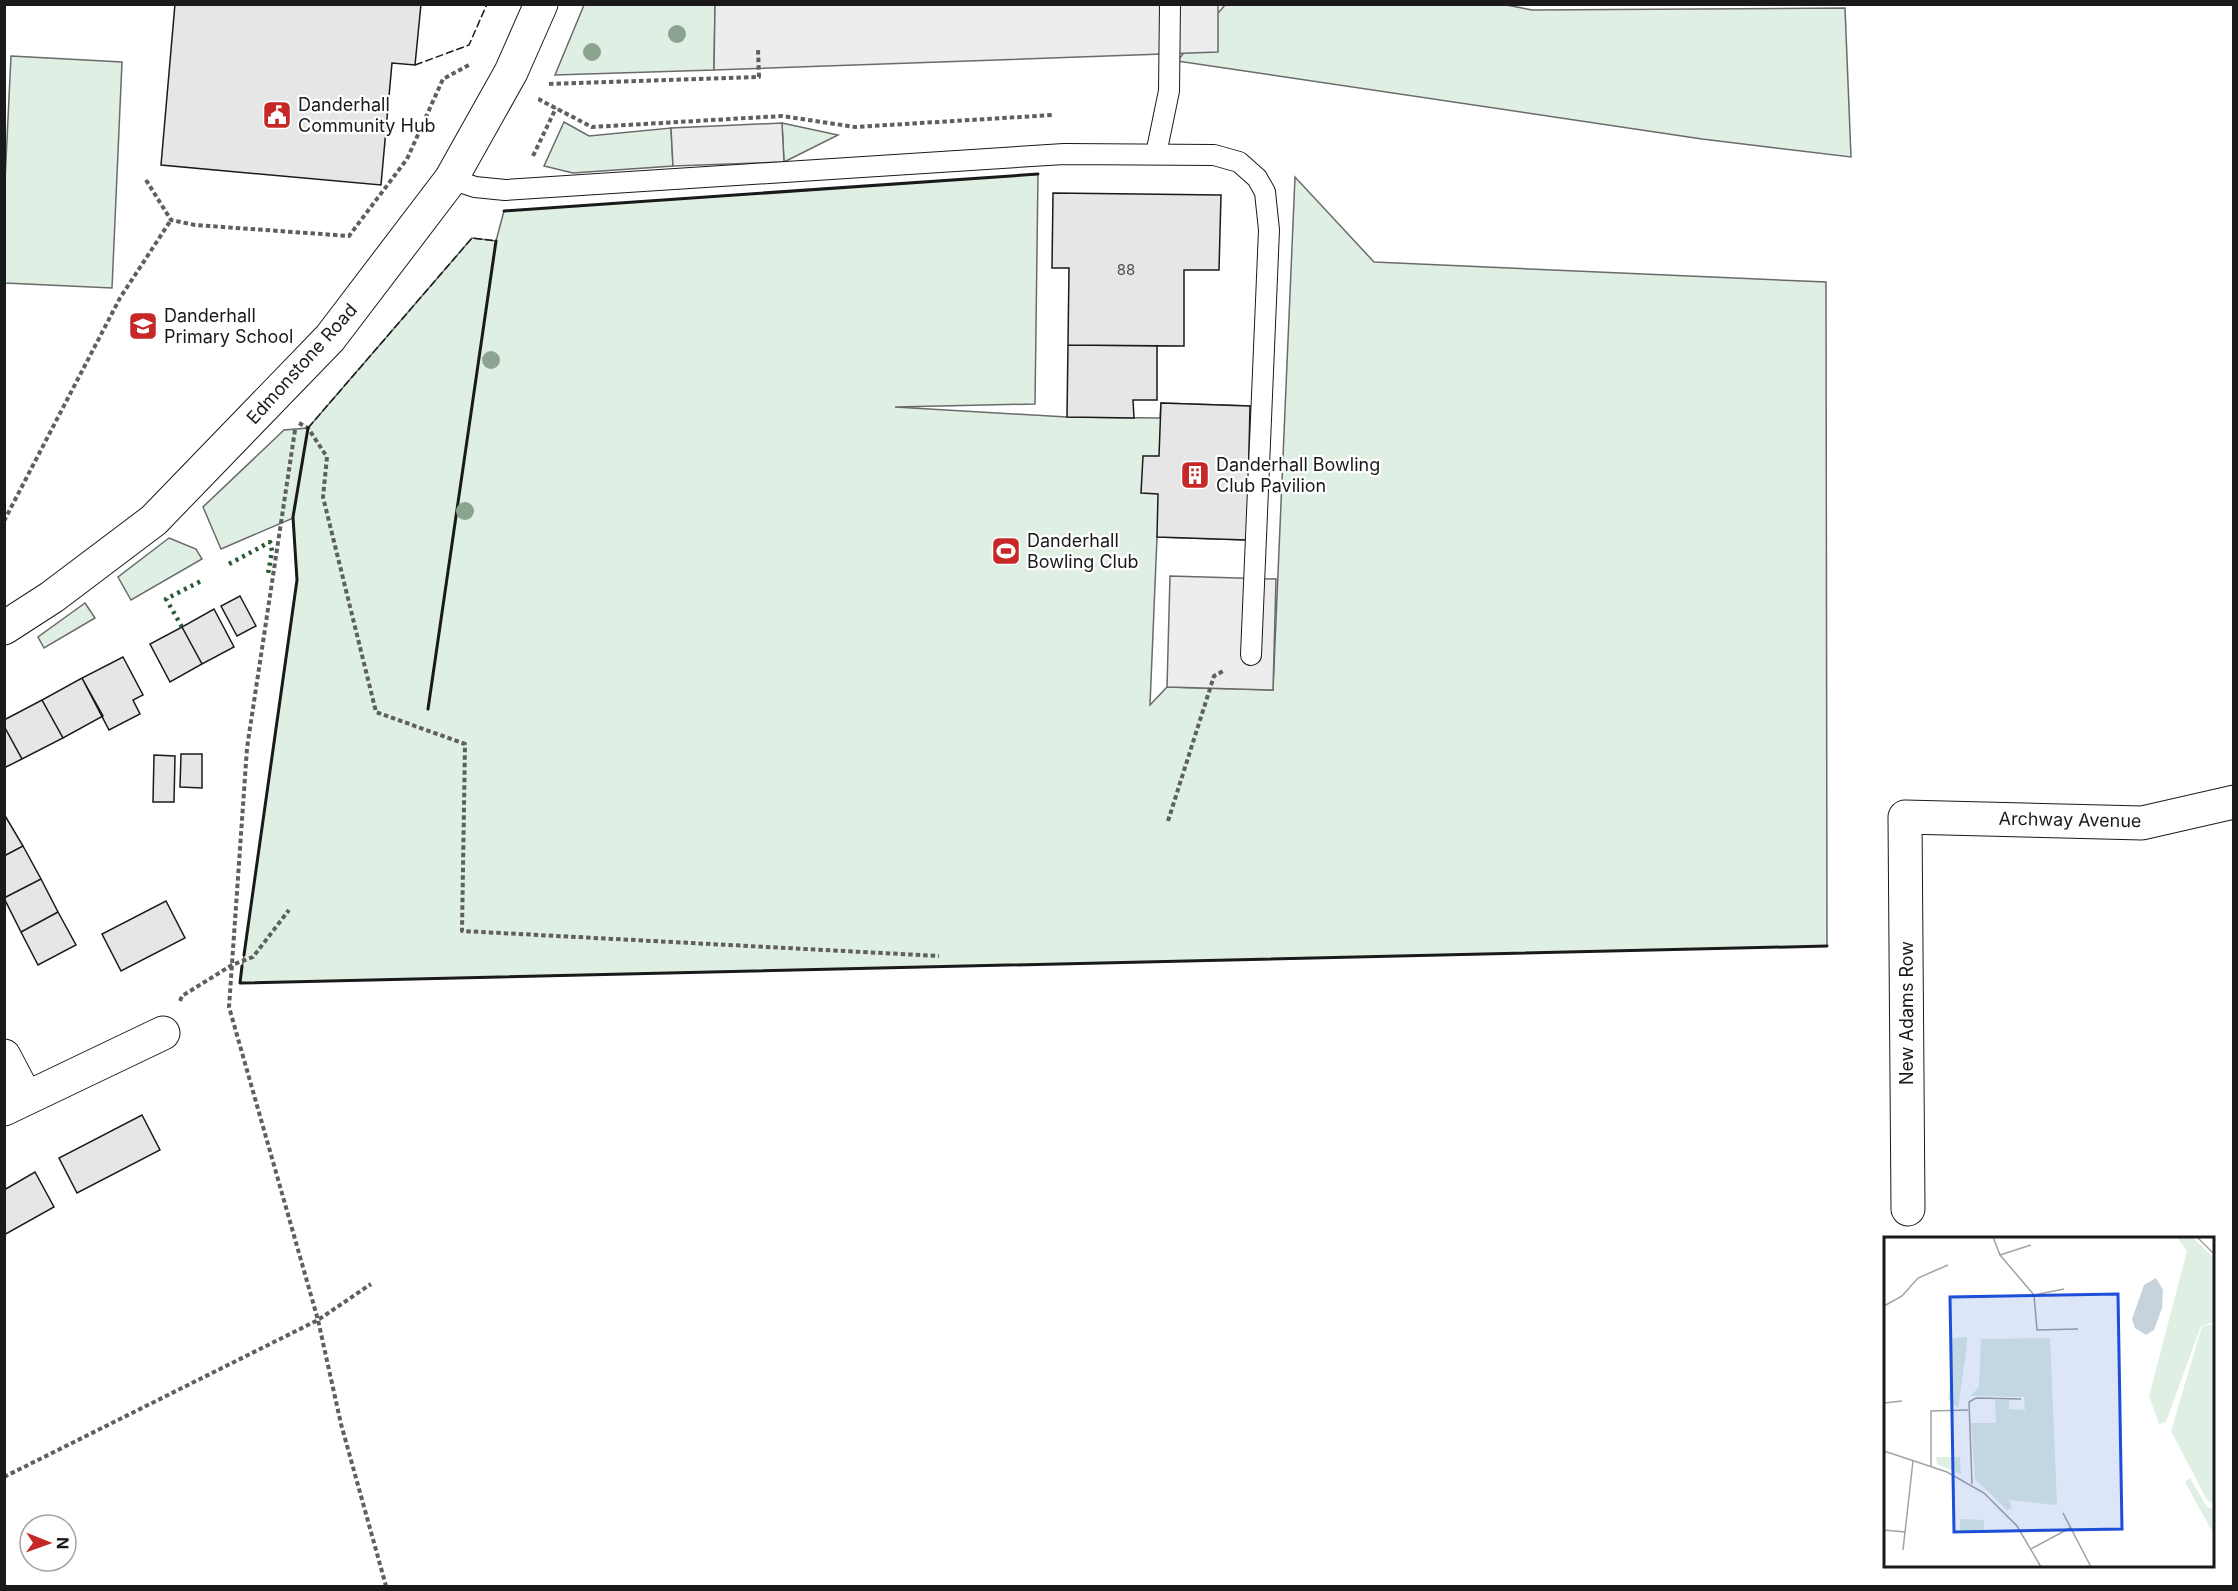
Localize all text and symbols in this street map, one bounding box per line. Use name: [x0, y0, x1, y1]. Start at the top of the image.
place label: Danderhall Community Hub: [298, 94, 436, 136]
public building icon: Danderhall Community Hub: [261, 99, 293, 131]
house number: 88: [1117, 260, 1135, 279]
street label: Edmonstone Road: [242, 299, 361, 428]
place label: Danderhall Primary School: [164, 305, 293, 347]
school or university icon: Danderhall Primary School: [127, 310, 159, 342]
place label: Danderhall Bowling Club Pavilion: [1216, 454, 1380, 496]
building icon: Danderhall Bowling Club Pavilion: [1179, 459, 1211, 491]
place label: Danderhall Bowling Club: [1027, 530, 1139, 572]
sports icon: Danderhall Bowling Club: [990, 535, 1022, 567]
street label: Archway Avenue: [1998, 808, 2142, 831]
street label: New Adams Row: [1896, 941, 1917, 1085]
inset map: [1884, 1237, 2214, 1567]
north arrow: [18, 1513, 78, 1573]
text: N: [53, 1537, 73, 1550]

